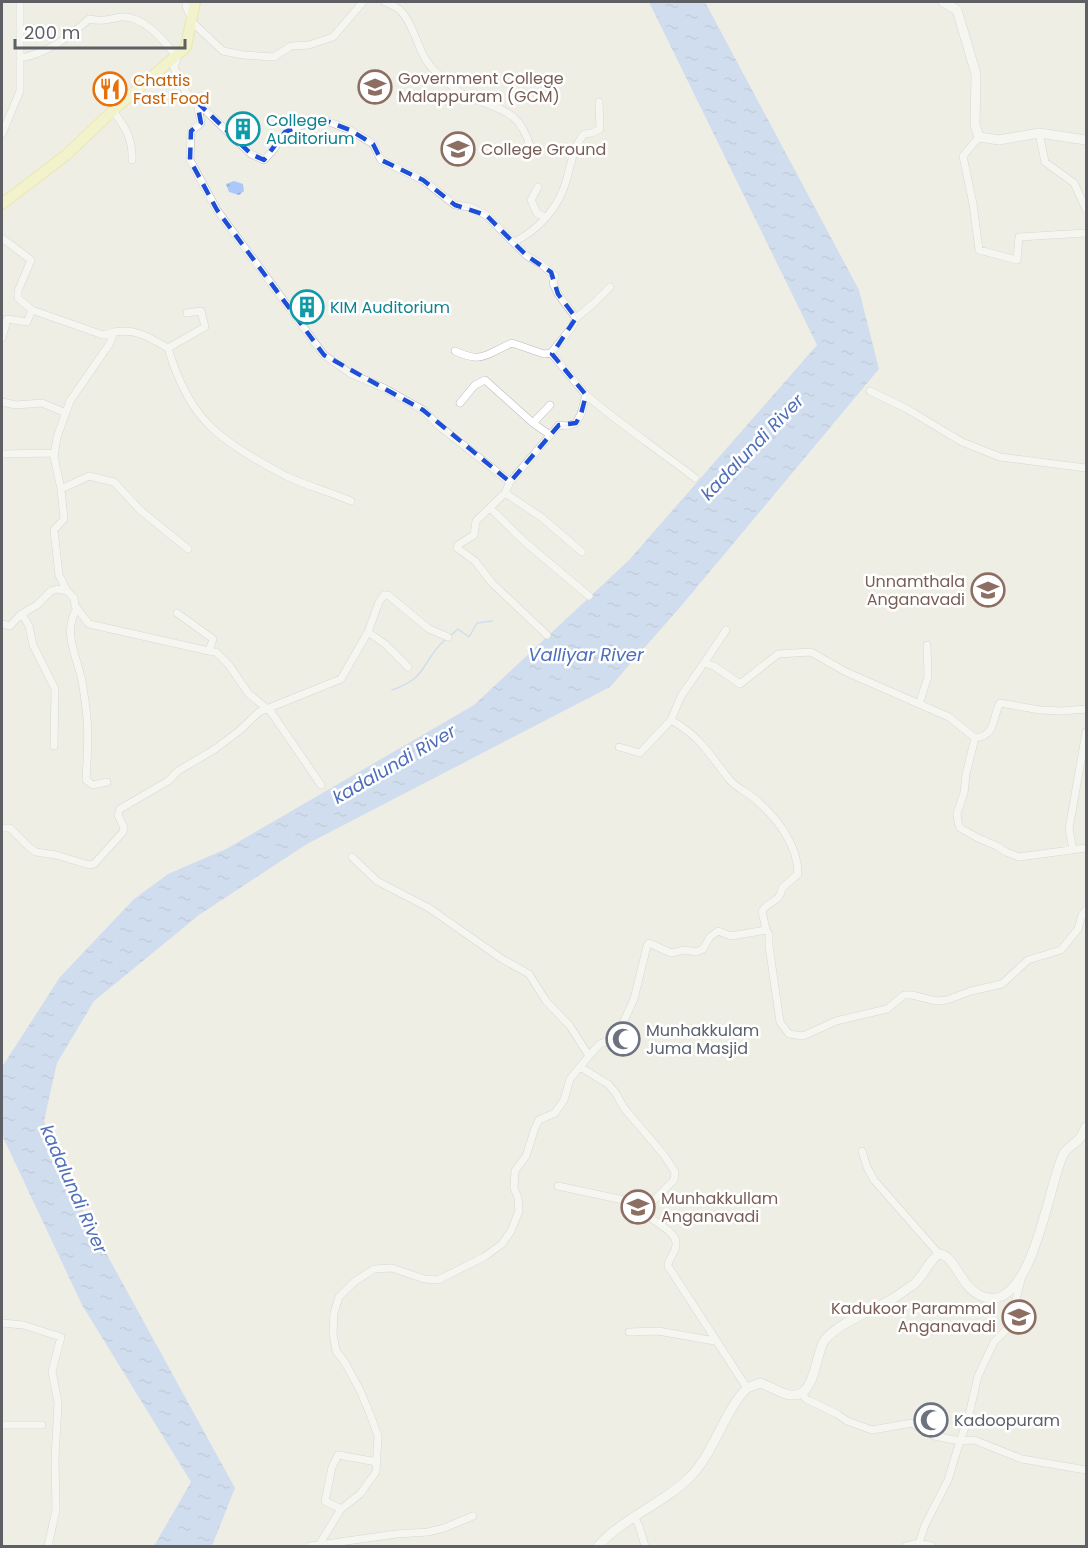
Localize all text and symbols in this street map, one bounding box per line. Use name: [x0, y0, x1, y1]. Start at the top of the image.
scale bar: [15, 12, 184, 50]
text: 200 m: [24, 20, 80, 45]
place label: Government College Malappuram (GCM): [398, 67, 564, 108]
place label: Chattis Fast Food: [133, 69, 210, 110]
school or university icon: Government College Malappuram (GCM): [357, 69, 393, 105]
restaurant icon: Chattis Fast Food: [92, 71, 128, 107]
place label: College Auditorium: [266, 109, 354, 150]
building icon: College Auditorium: [225, 111, 261, 147]
school or university icon: College Ground: [440, 131, 476, 167]
place label: College Ground: [481, 138, 606, 161]
building icon: KIM Auditorium: [289, 289, 325, 325]
place label: KIM Auditorium: [330, 296, 450, 319]
water label: kadalundi River: [695, 388, 810, 506]
place label: Unnamthala Anganavadi: [865, 570, 965, 611]
school or university icon: Unnamthala Anganavadi: [970, 572, 1006, 608]
water label: Valliyar River: [528, 642, 645, 667]
water label: kadalundi River: [328, 718, 461, 809]
place label: Munhakkulam Juma Masjid: [646, 1019, 759, 1060]
mosque icon: Munhakkulam Juma Masjid: [605, 1021, 641, 1057]
water label: kadalundi River: [34, 1121, 114, 1259]
place label: Munhakkullam Anganavadi: [661, 1187, 778, 1228]
school or university icon: Munhakkullam Anganavadi: [620, 1189, 656, 1225]
place label: Kadukoor Parammal Anganavadi: [831, 1297, 996, 1338]
school or university icon: Kadukoor Parammal Anganavadi: [1001, 1299, 1037, 1335]
mosque icon: Kadoopuram: [913, 1402, 949, 1438]
place label: Kadoopuram: [954, 1409, 1060, 1432]

